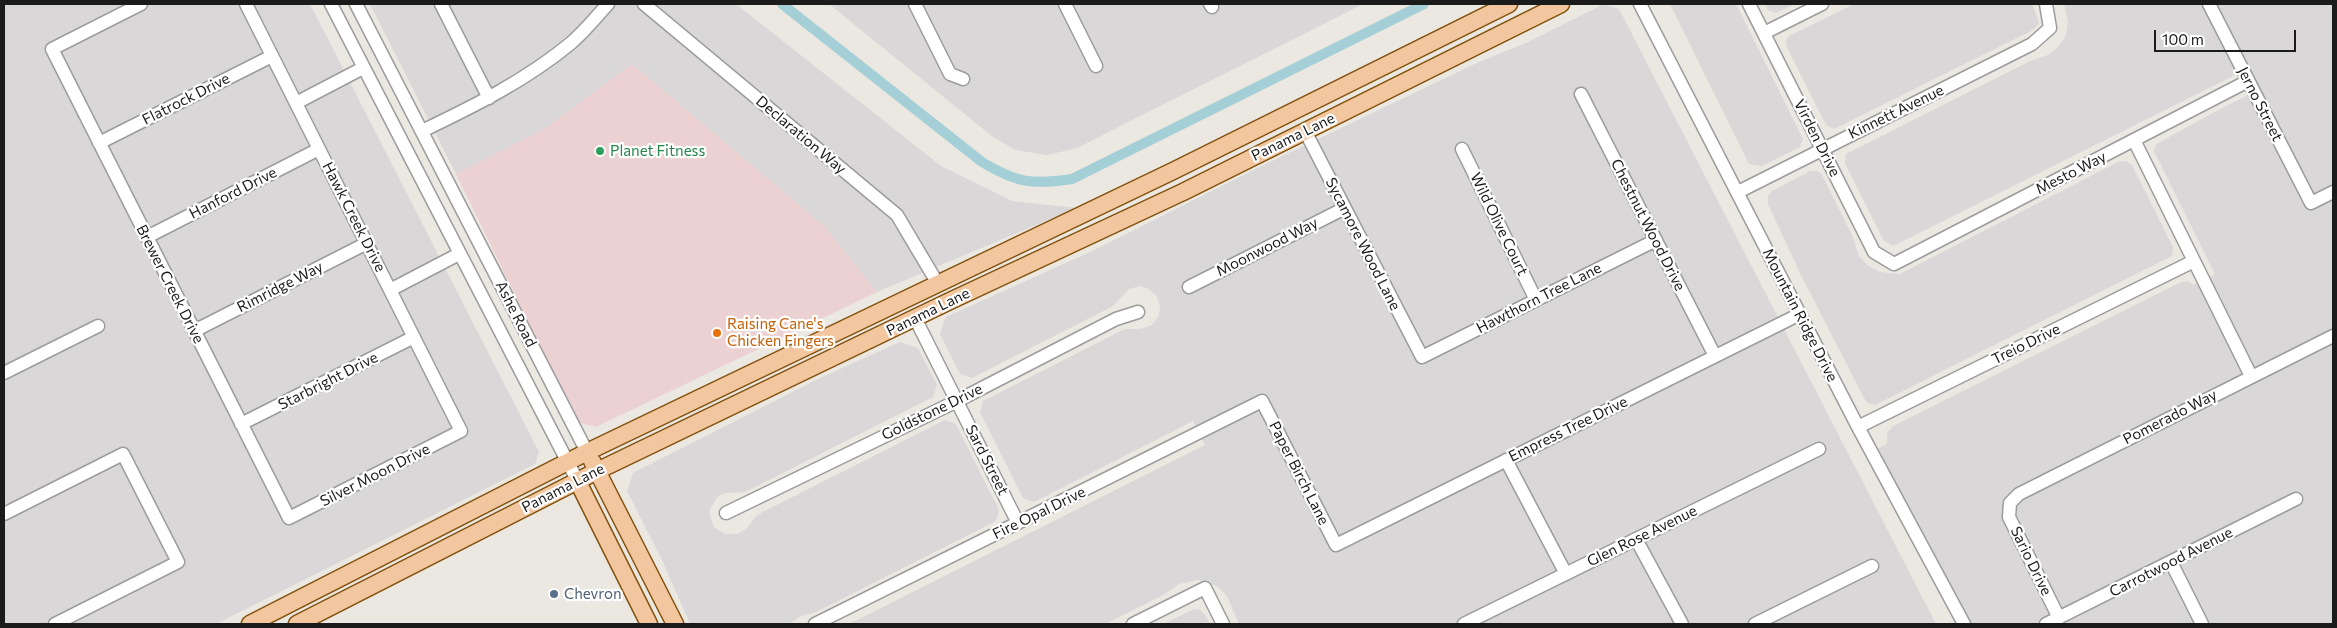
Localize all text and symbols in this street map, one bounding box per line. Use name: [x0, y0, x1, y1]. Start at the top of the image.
scale bar: [2157, 20, 2300, 52]
text: 100 m: [2162, 30, 2204, 48]
street label: Jerno Street: [2234, 64, 2286, 144]
street label: Flatrock Drive: [139, 69, 233, 129]
street label: Kinnett Avenue: [1845, 81, 1947, 143]
street label: Declaration Way: [752, 92, 850, 178]
street label: Virden Drive: [1790, 96, 1844, 180]
street label: Panama Lane: [1248, 109, 1338, 165]
place label: Planet Fitness: [610, 142, 705, 160]
marker: Planet Fitness: [594, 145, 606, 157]
street label: Mesto Way: [2033, 148, 2109, 198]
street label: Chestnut Wood Drive: [1607, 156, 1689, 294]
street label: Hawk Creek Drive: [319, 159, 389, 275]
street label: Hanford Drive: [186, 163, 280, 223]
street label: Wild Olive Court: [1466, 170, 1532, 278]
street label: Sycamore Wood Lane: [1322, 175, 1404, 313]
street label: Moonwood Way: [1213, 214, 1321, 280]
street label: Brewer Creek Drive: [132, 222, 208, 346]
street label: Mountain Ridge Drive: [1759, 245, 1841, 385]
street label: Rimridge Way: [234, 258, 326, 316]
street label: Hawthorn Tree Lane: [1474, 259, 1604, 337]
street label: Ashe Road: [492, 278, 540, 350]
street label: Panama Lane: [883, 284, 973, 340]
place label: Raising Cane's Chicken Fingers: [727, 315, 834, 350]
street label: Treio Drive: [1989, 320, 2063, 368]
marker: Raising Cane's Chicken Fingers: [711, 327, 723, 339]
street label: Starbright Drive: [275, 348, 381, 414]
street label: Goldstone Drive: [879, 380, 985, 444]
street label: Pomerado Way: [2120, 386, 2220, 448]
street label: Empress Tree Drive: [1506, 392, 1630, 466]
street label: Paper Birch Lane: [1265, 418, 1333, 528]
street label: Sard Street: [962, 422, 1012, 498]
street label: Silver Moon Drive: [317, 440, 433, 510]
street label: Panama Lane: [519, 459, 607, 517]
street label: Fire Opal Drive: [990, 483, 1088, 543]
street label: Glen Rose Avenue: [1584, 502, 1700, 570]
street label: Carrotwood Avenue: [2106, 523, 2236, 601]
street label: Sario Drive: [2007, 524, 2055, 598]
place label: Chevron: [564, 585, 622, 603]
marker: Chevron: [548, 588, 560, 600]

